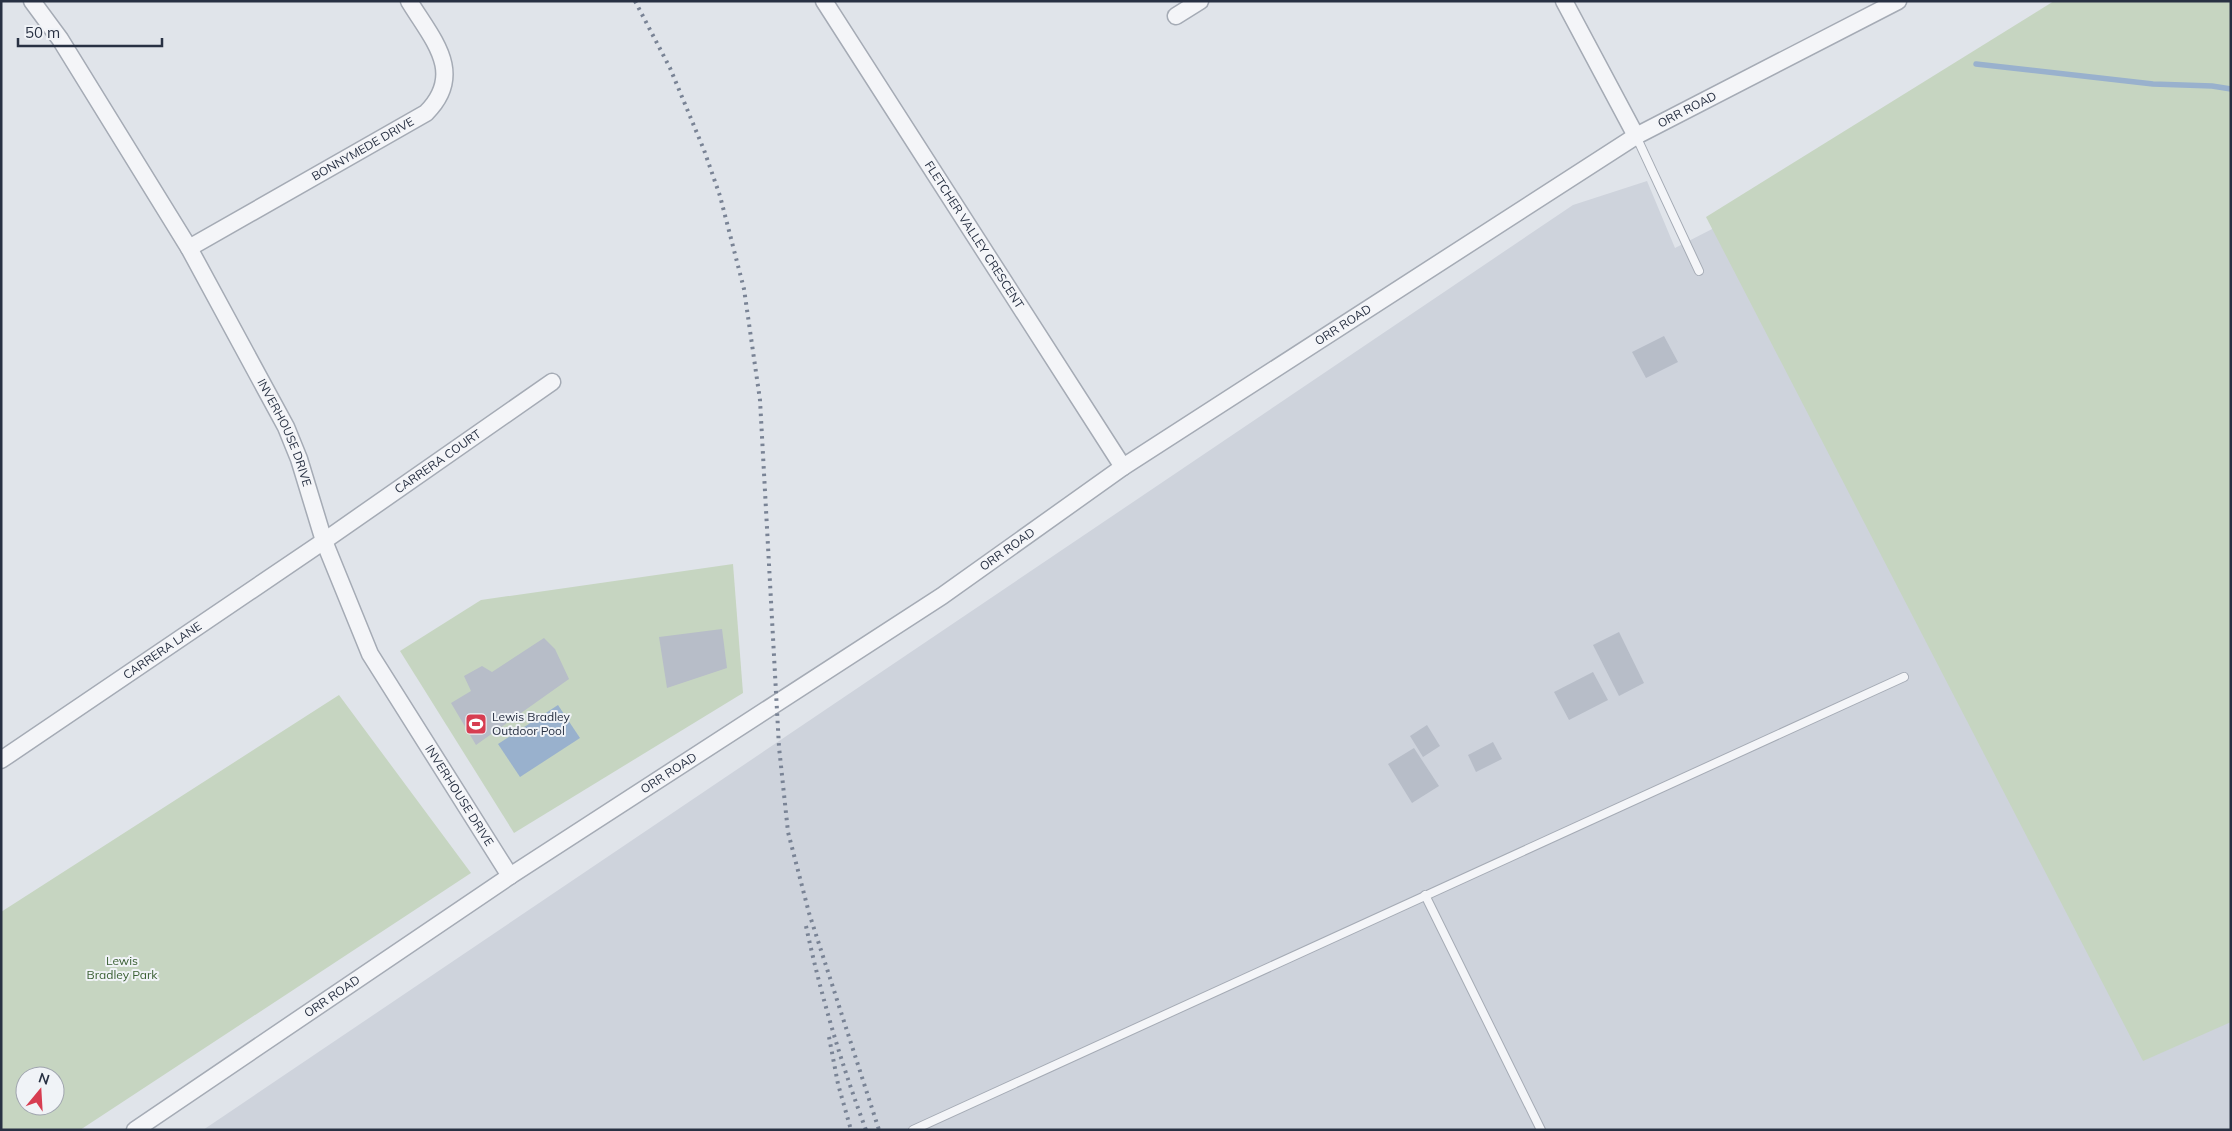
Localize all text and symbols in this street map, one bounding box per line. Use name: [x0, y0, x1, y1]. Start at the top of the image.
scale bar: [18, 15, 161, 47]
text: 50 m: [25, 23, 60, 42]
street label: ORR ROAD: [1655, 88, 1719, 131]
street label: BONNYMEDE DRIVE: [309, 114, 416, 184]
street label: FLETCHER VALLEY CRESCENT: [922, 158, 1028, 312]
street label: ORR ROAD: [1312, 301, 1374, 348]
street label: INVERHOUSE DRIVE: [254, 376, 315, 488]
street label: CARRERA COURT: [391, 425, 484, 497]
street label: ORR ROAD: [977, 524, 1038, 574]
street label: CARRERA LANE: [120, 618, 204, 682]
place label: Lewis Bradley Outdoor Pool: [492, 709, 570, 738]
sports icon: Lewis Bradley Outdoor Pool: [464, 712, 488, 736]
street label: INVERHOUSE DRIVE: [422, 742, 497, 849]
street label: ORR ROAD: [637, 749, 699, 796]
park label: Lewis Bradley Park: [87, 953, 158, 982]
street label: ORR ROAD: [301, 972, 363, 1020]
north arrow: [15, 1066, 65, 1116]
text: N: [36, 1068, 52, 1089]

